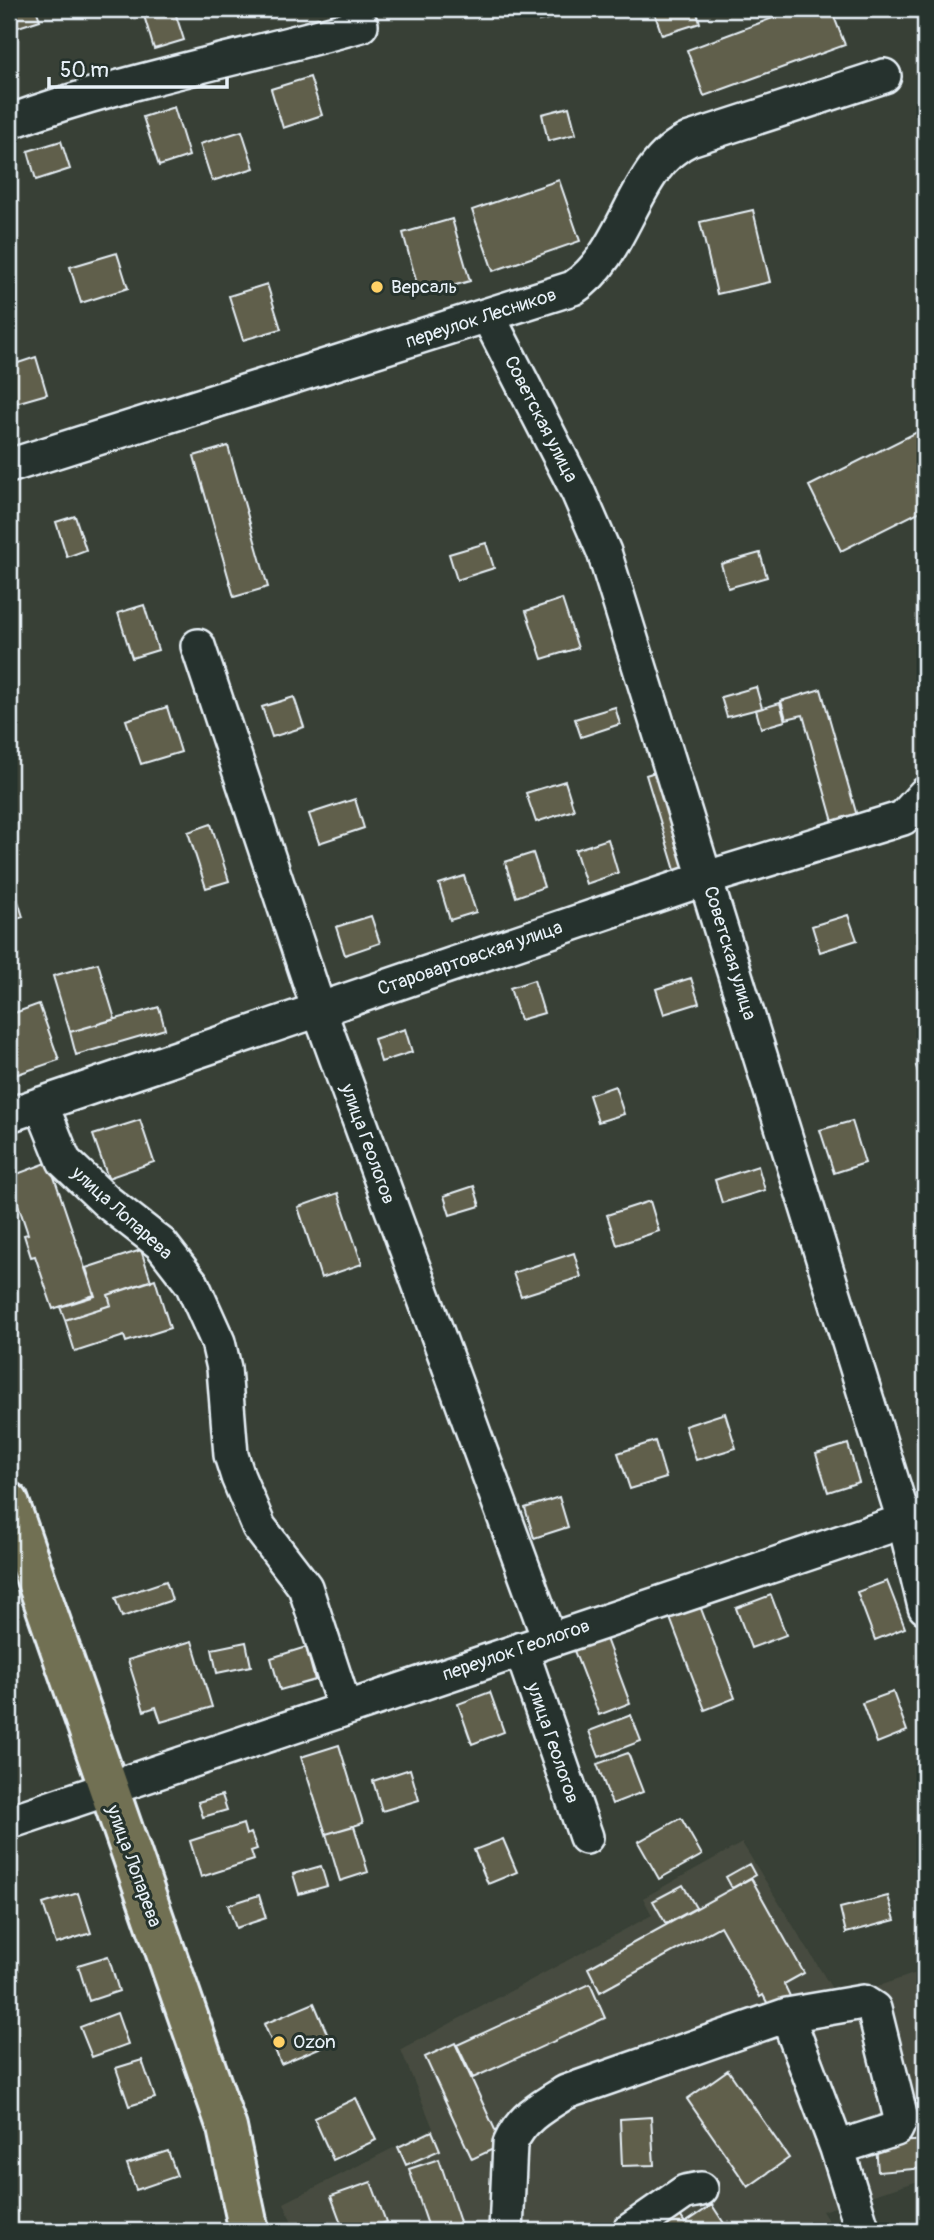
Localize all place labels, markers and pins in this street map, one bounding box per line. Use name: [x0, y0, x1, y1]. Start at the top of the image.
place label: Версаль: [391, 275, 457, 299]
marker: Версаль: [369, 279, 385, 295]
place label: Ozon: [293, 2030, 336, 2054]
marker: Ozon: [271, 2034, 287, 2050]

